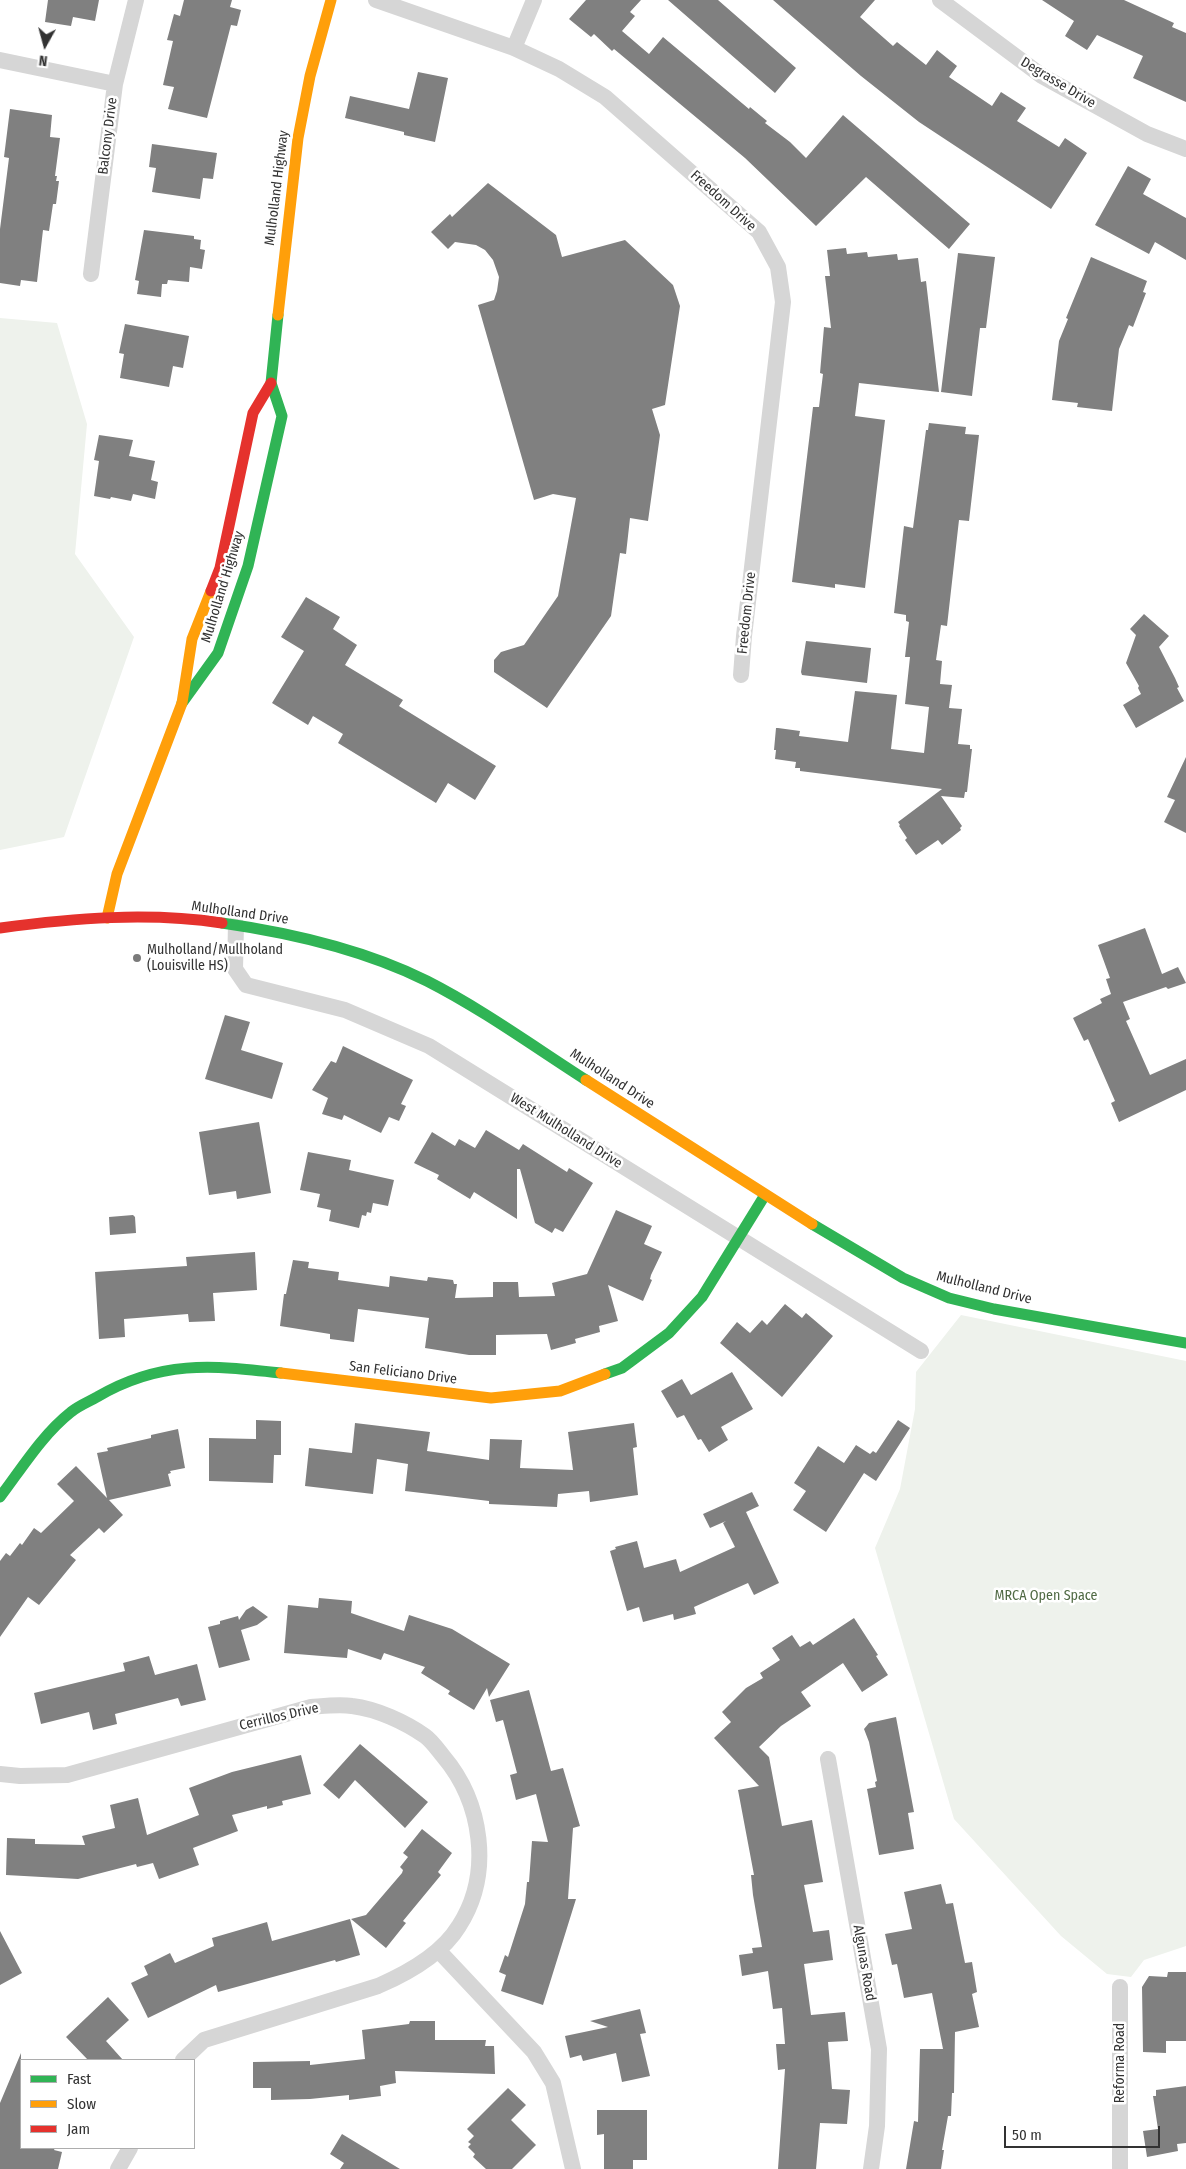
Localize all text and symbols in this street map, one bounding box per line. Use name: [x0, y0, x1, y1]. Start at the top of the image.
north arrow: [20, 20, 70, 70]
text: N: [38, 51, 48, 69]
street label: Degrasse Drive: [1017, 54, 1099, 112]
street label: Balcony Drive: [95, 96, 121, 176]
street label: Mulholland Highway: [262, 129, 292, 247]
street label: Freedom Drive: [687, 167, 759, 235]
street label: Mulholland Highway: [198, 529, 248, 645]
street label: Freedom Drive: [734, 571, 760, 655]
street label: Mulholland Drive: [190, 898, 290, 928]
place label: Mulholland/Mullholand (Louisville HS): [147, 942, 283, 974]
marker: Mulholland/Mullholand (Louisville HS): [131, 952, 143, 964]
street label: Mulholland Drive: [566, 1045, 658, 1113]
street label: West Mulholland Drive: [507, 1090, 625, 1172]
street label: Mulholland Drive: [935, 1268, 1033, 1308]
street label: San Feliciano Drive: [348, 1358, 458, 1388]
park label: MRCA Open Space: [995, 1588, 1097, 1604]
street label: Cerrillos Drive: [238, 1700, 320, 1734]
street label: Algunas Road: [849, 1924, 879, 2002]
street label: Reforma Road: [1112, 2023, 1128, 2103]
legend: [20, 2059, 195, 2149]
text: Fast: [67, 2070, 91, 2088]
text: Slow: [67, 2095, 96, 2113]
scale bar: [1006, 2116, 1162, 2148]
text: Jam: [67, 2120, 90, 2138]
text: 50 m: [1012, 2126, 1042, 2144]

